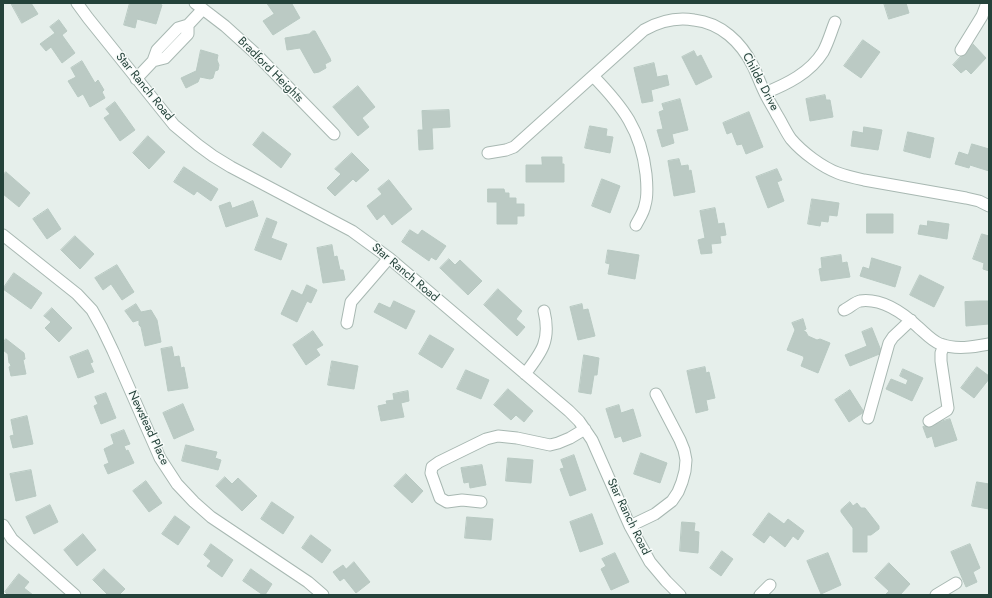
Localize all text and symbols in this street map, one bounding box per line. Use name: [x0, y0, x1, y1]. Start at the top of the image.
street label: Bradford Heights: [234, 34, 306, 106]
street label: Star Ranch Road: [112, 50, 176, 124]
street label: Childe Drive: [739, 50, 781, 114]
street label: Star Ranch Road: [368, 241, 442, 305]
street label: Newstead Place: [124, 388, 172, 468]
street label: Star Ranch Road: [603, 476, 653, 558]

